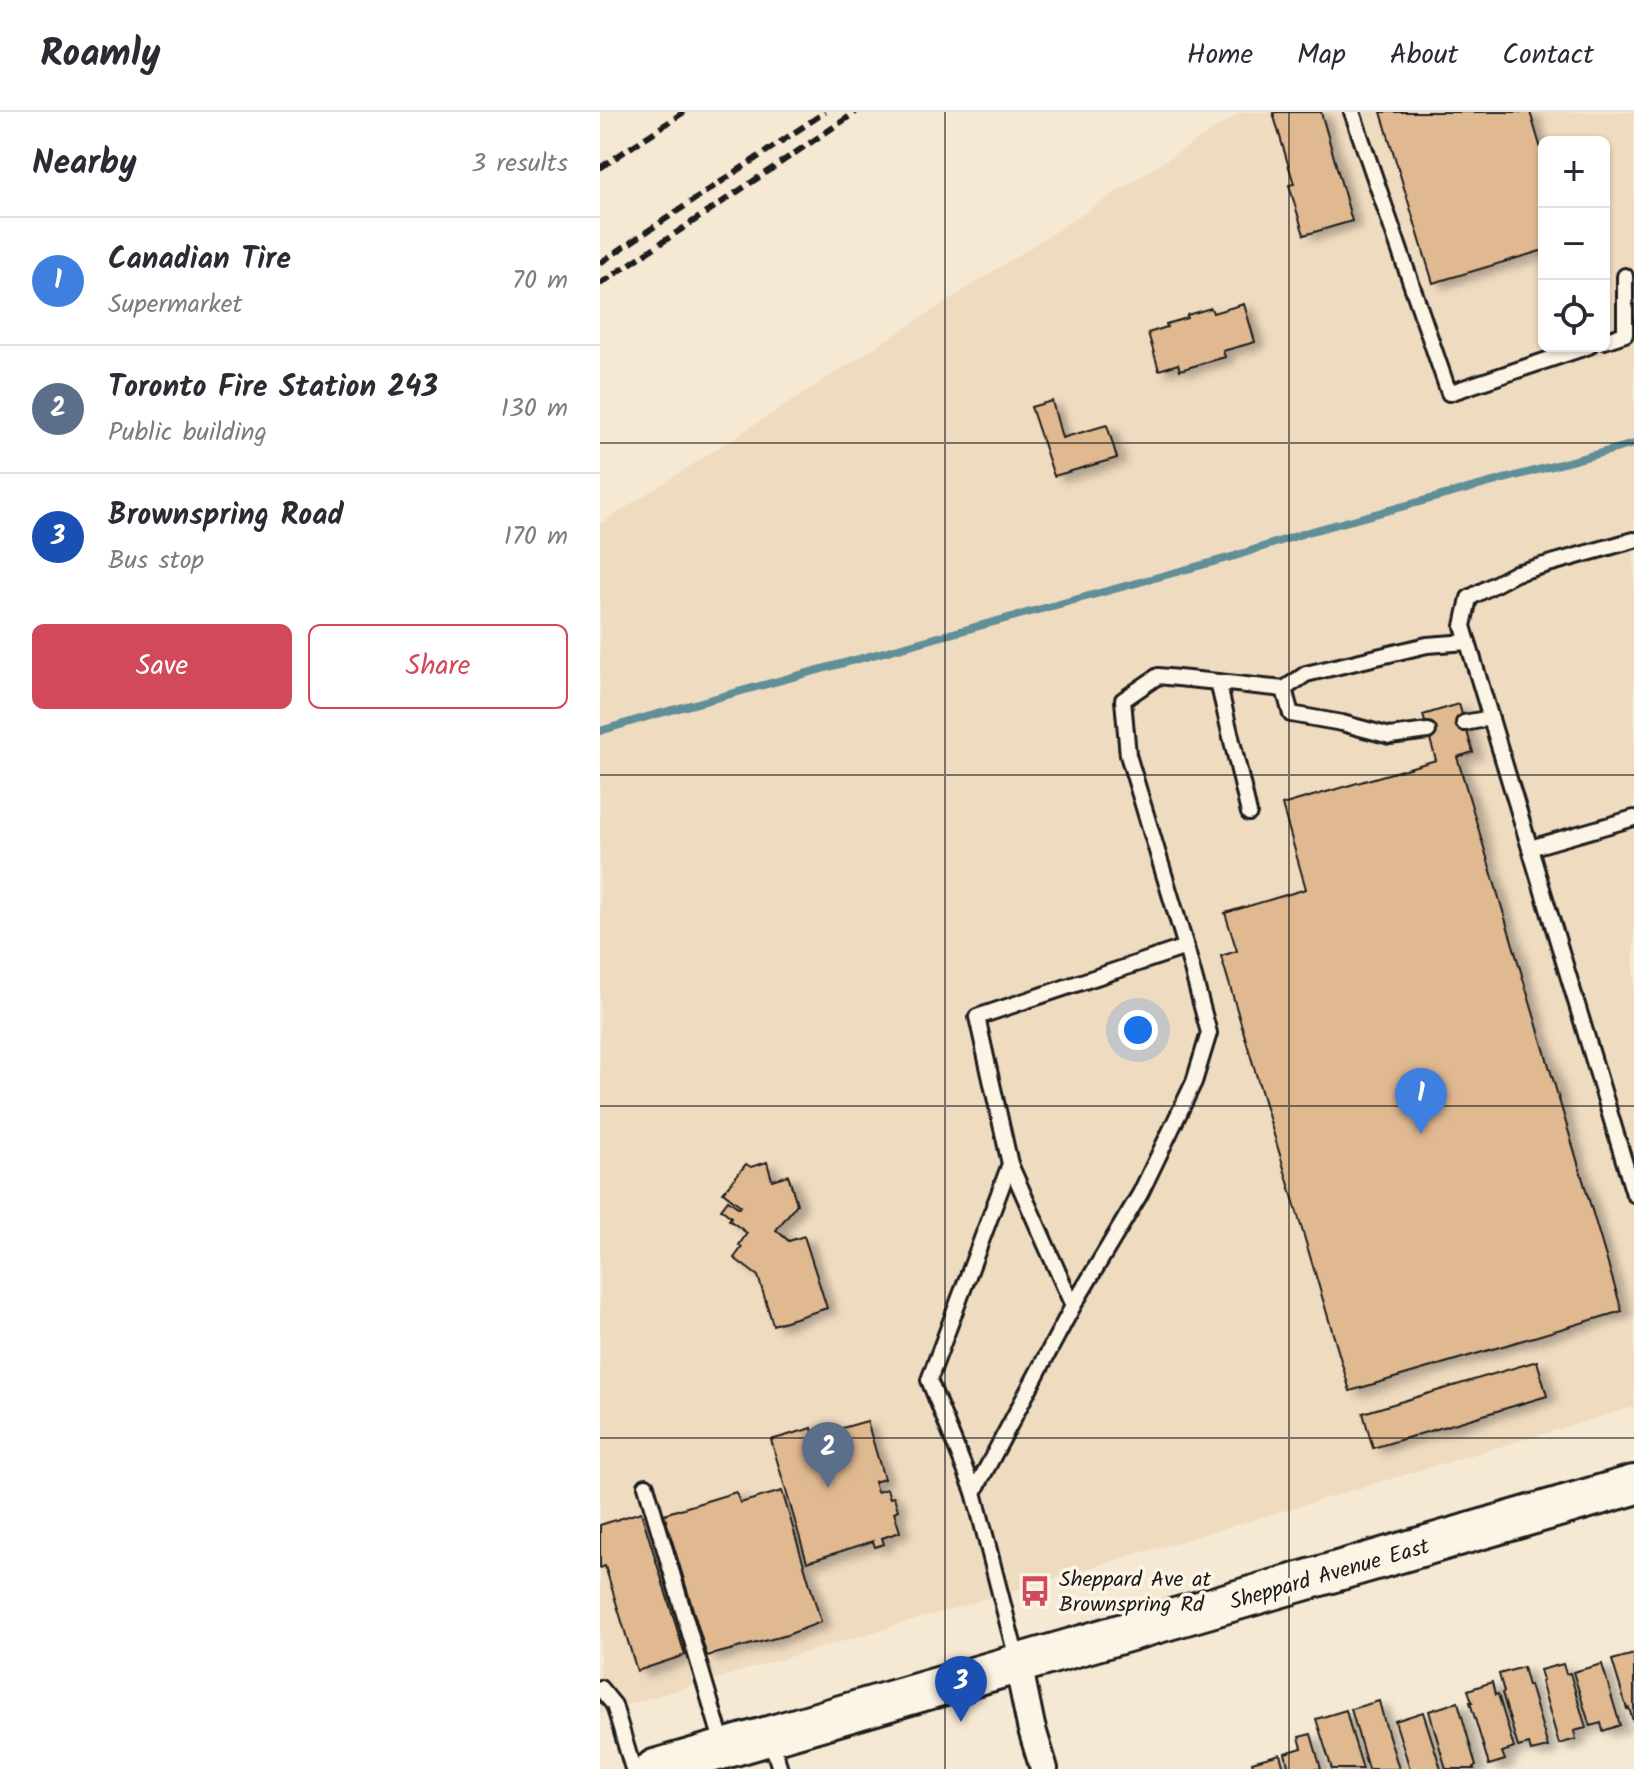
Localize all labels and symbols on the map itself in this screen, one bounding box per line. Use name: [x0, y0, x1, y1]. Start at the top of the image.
your location: [1118, 1010, 1158, 1050]
pin: 1: [1395, 1068, 1447, 1134]
pin: 2: [802, 1422, 854, 1488]
street label: Sheppard Avenue East: [1226, 1530, 1434, 1621]
place label: Sheppard Ave at Brownspring Rd: [1059, 1563, 1212, 1623]
bus stop icon: Sheppard Ave at Brownspring Rd: [1018, 1574, 1052, 1608]
pin: 3: [935, 1656, 987, 1722]

